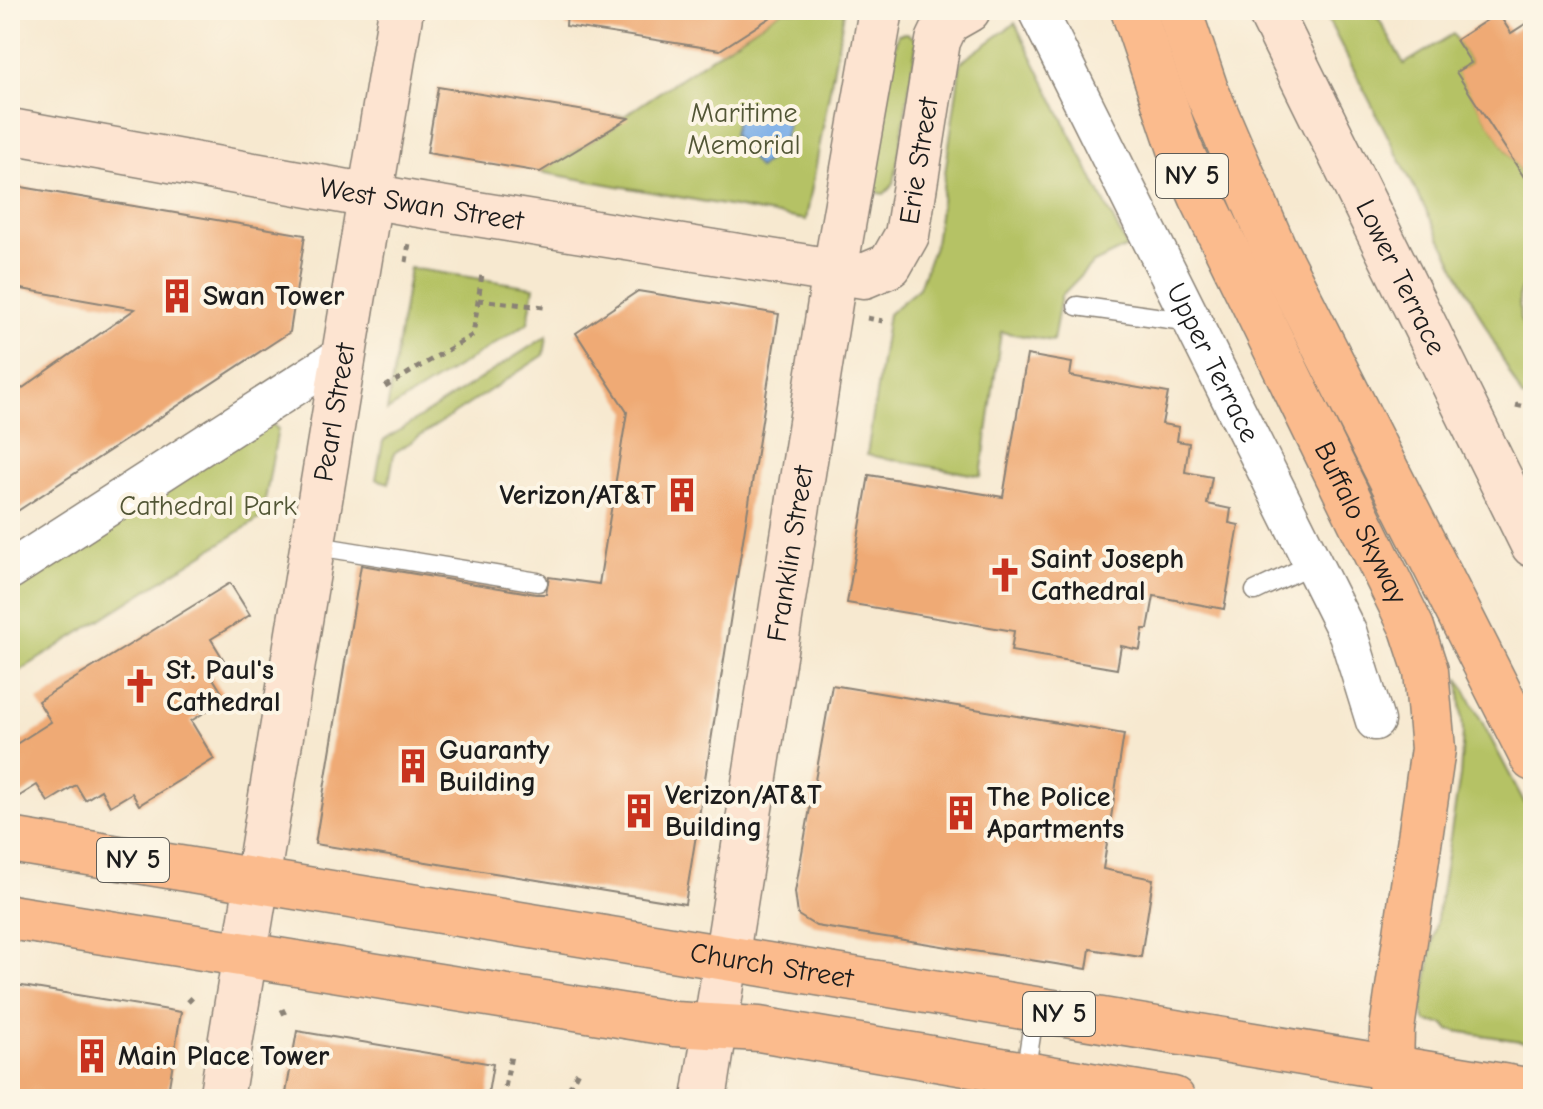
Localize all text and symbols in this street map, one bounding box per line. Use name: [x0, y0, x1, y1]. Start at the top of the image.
street label: Erie Street: [893, 94, 945, 227]
park label: Maritime Memorial: [687, 97, 801, 161]
road number: NY 5: [1156, 154, 1228, 198]
street label: West Swan Street: [317, 171, 527, 237]
street label: Lower Terrace: [1349, 194, 1453, 360]
building icon: Swan Tower: [158, 277, 196, 315]
street label: Upper Terrace: [1160, 278, 1266, 448]
place label: Swan Tower: [203, 280, 345, 312]
street label: Pearl Street: [307, 340, 362, 484]
street label: Buffalo Skyway: [1308, 437, 1414, 610]
street label: Franklin Street: [761, 463, 820, 644]
building icon: Verizon/AT&T: [663, 476, 701, 514]
place label: Verizon/AT&T: [499, 479, 656, 511]
park label: Cathedral Park: [119, 490, 297, 522]
place label: Saint Joseph Cathedral: [1031, 543, 1184, 607]
church icon: Saint Joseph Cathedral: [986, 556, 1024, 594]
place label: St. Paul's Cathedral: [166, 654, 281, 718]
church icon: St. Paul's Cathedral: [121, 667, 159, 705]
place label: Guaranty Building: [439, 734, 550, 798]
building icon: Guaranty Building: [394, 747, 432, 785]
place label: Verizon/AT&T Building: [665, 779, 822, 843]
place label: The Police Apartments: [987, 781, 1124, 845]
building icon: Verizon/AT&T Building: [620, 792, 658, 830]
building icon: The Police Apartments: [942, 794, 980, 832]
road number: NY 5: [97, 838, 169, 882]
street label: Church Street: [688, 936, 857, 995]
road number: NY 5: [1023, 992, 1095, 1036]
building icon: Main Place Tower: [73, 1037, 111, 1075]
place label: Main Place Tower: [118, 1040, 330, 1072]

